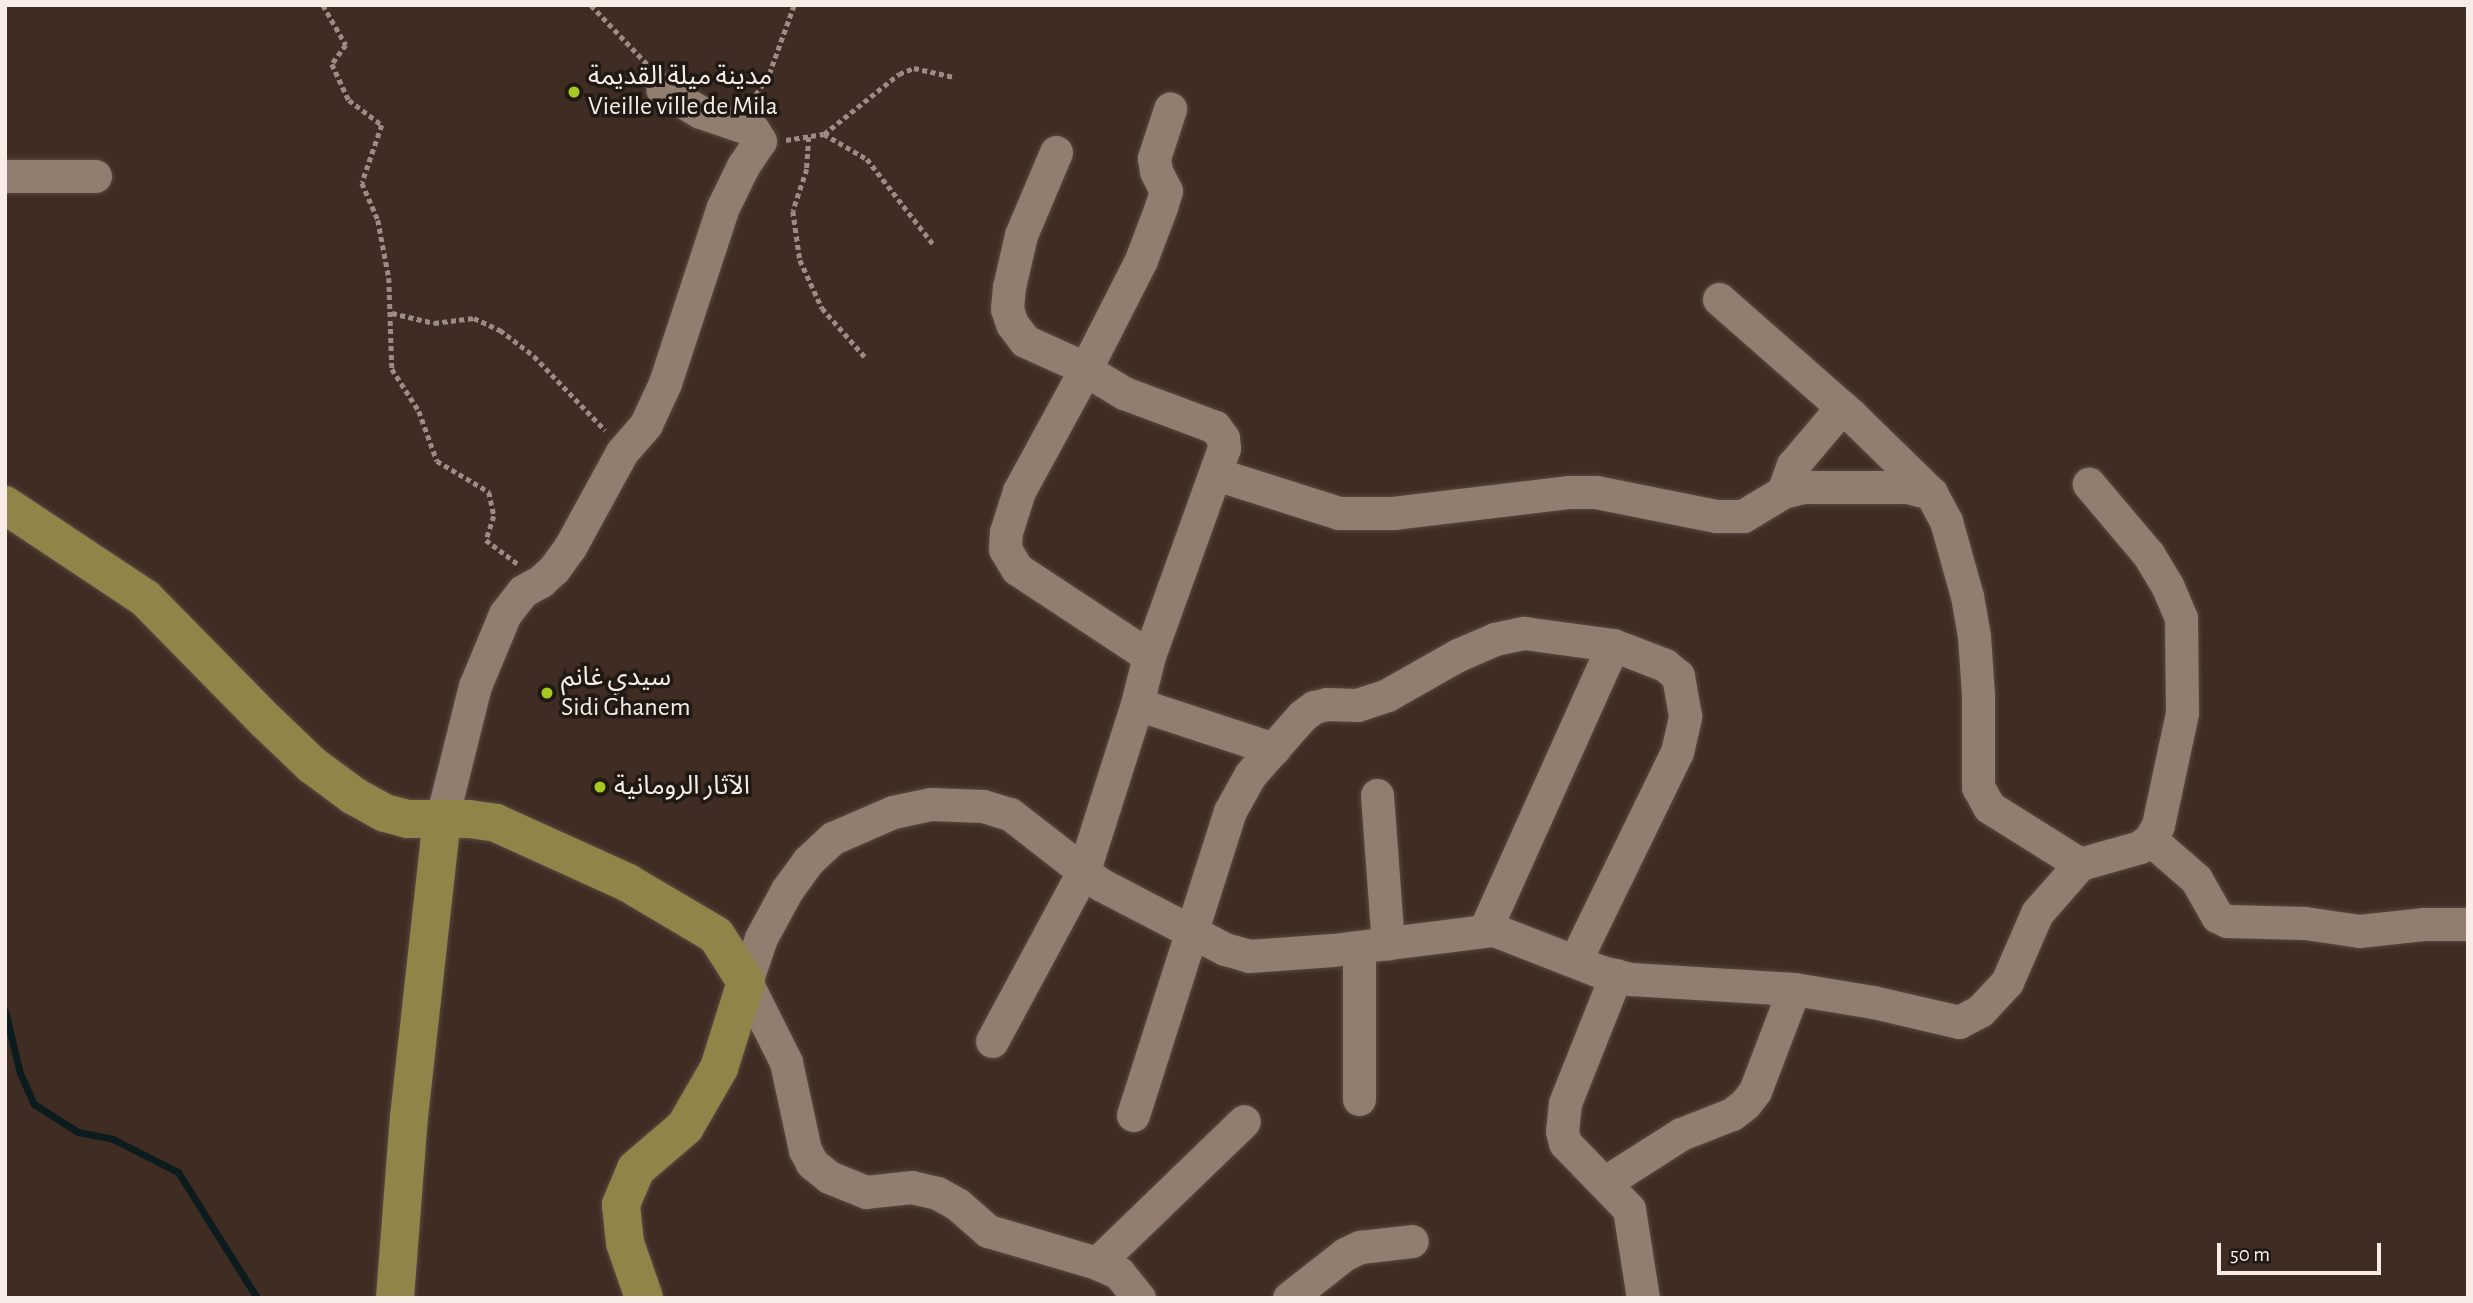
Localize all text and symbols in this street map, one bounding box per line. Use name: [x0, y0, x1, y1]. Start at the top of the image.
place label: مدينة ميلة القديمة Vieille ville de Mila: [588, 61, 778, 122]
marker: مدينة ميلة القديمة Vieille ville de Mila: [566, 84, 582, 100]
place label: سيدي غانم Sidi Ghanem: [561, 662, 690, 724]
marker: سيدي غانم Sidi Ghanem: [539, 685, 555, 701]
place label: الآثار الرومانية: [614, 771, 750, 803]
marker: الآثار الرومانية: [592, 779, 608, 795]
scale bar: [2221, 1230, 2386, 1274]
text: 50 m: [2230, 1244, 2270, 1265]

